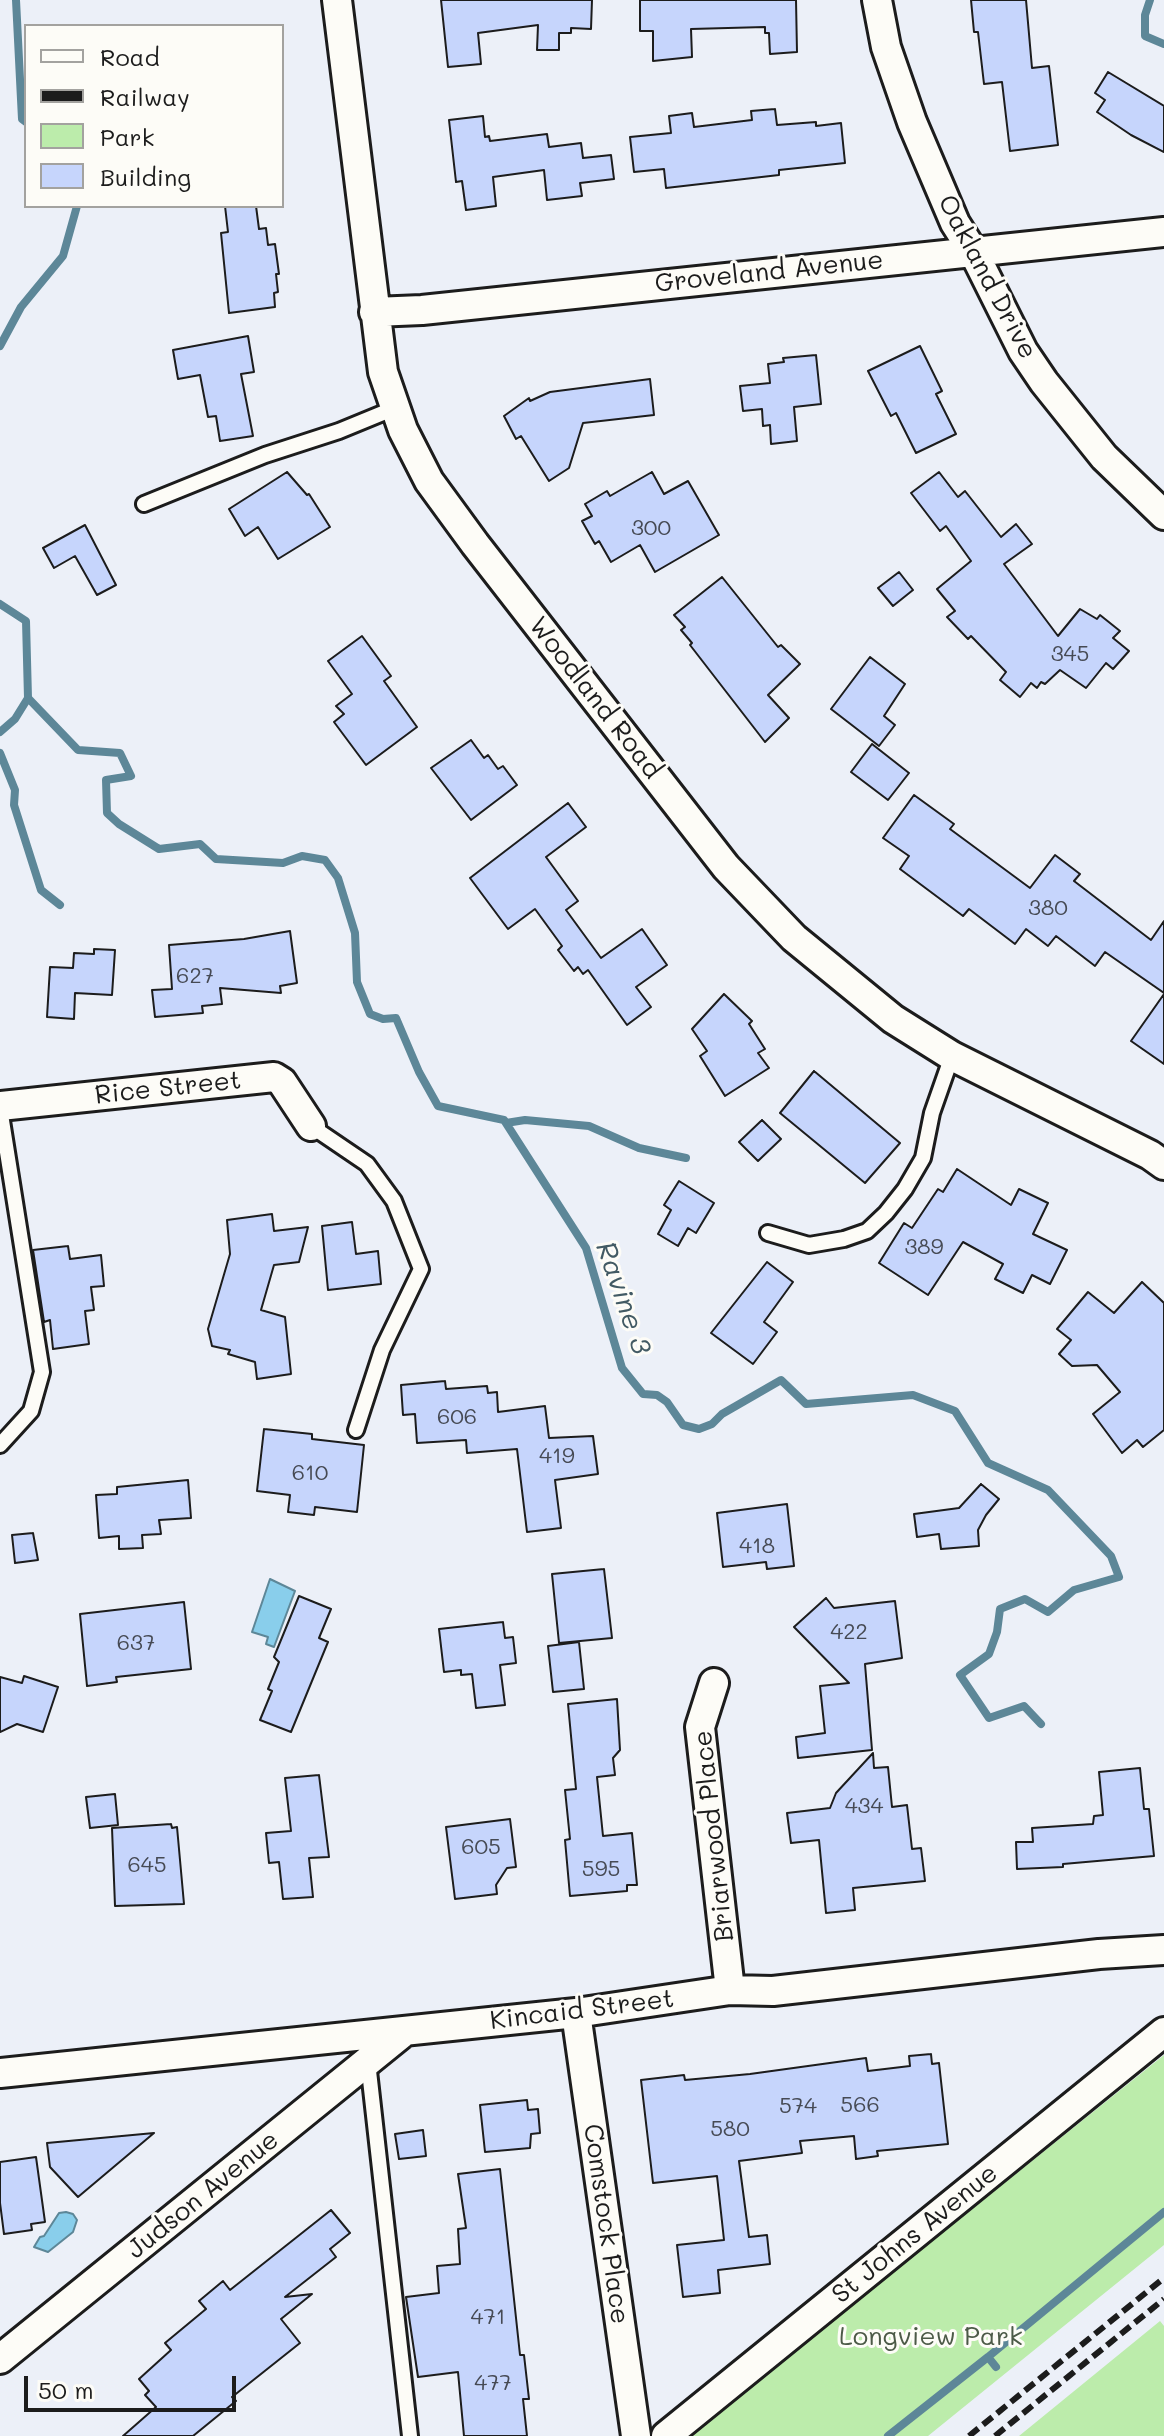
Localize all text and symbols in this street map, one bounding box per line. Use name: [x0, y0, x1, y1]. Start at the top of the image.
legend: [24, 24, 284, 208]
text: Road: [100, 41, 160, 72]
text: Railway: [100, 81, 190, 112]
text: Park: [100, 121, 154, 152]
text: Building: [100, 161, 191, 192]
street label: Oakland Drive: [931, 190, 1043, 364]
street label: Groveland Avenue: [653, 244, 885, 300]
house number: 300: [631, 515, 671, 541]
street label: Woodland Road: [522, 611, 668, 785]
house number: 345: [1051, 641, 1089, 667]
house number: 380: [1028, 895, 1068, 921]
house number: 627: [176, 963, 214, 989]
street label: Rice Street: [93, 1065, 243, 1111]
house number: 389: [904, 1234, 944, 1260]
water label: Ravine 3: [588, 1237, 658, 1359]
house number: 606: [437, 1404, 477, 1430]
house number: 419: [539, 1443, 575, 1469]
house number: 610: [292, 1460, 328, 1486]
house number: 418: [739, 1533, 775, 1559]
house number: 422: [830, 1619, 868, 1645]
house number: 637: [117, 1630, 155, 1656]
street label: Briarwood Place: [687, 1729, 741, 1943]
house number: 434: [845, 1793, 883, 1819]
house number: 605: [461, 1834, 501, 1860]
house number: 645: [127, 1852, 167, 1878]
house number: 595: [582, 1856, 620, 1882]
street label: Kincaid Street: [488, 1983, 676, 2037]
house number: 566: [840, 2092, 880, 2118]
house number: 574: [779, 2093, 817, 2119]
house number: 580: [710, 2116, 750, 2142]
street label: Comstock Place: [577, 2122, 635, 2326]
street label: Judson Avenue: [121, 2124, 285, 2266]
street label: St Johns Avenue: [826, 2158, 1004, 2310]
house number: 471: [471, 2304, 505, 2330]
park label: Longview Park: [839, 2321, 1023, 2353]
scale bar: [28, 2360, 240, 2410]
house number: 477: [474, 2370, 512, 2396]
text: 50 m: [38, 2374, 94, 2405]

